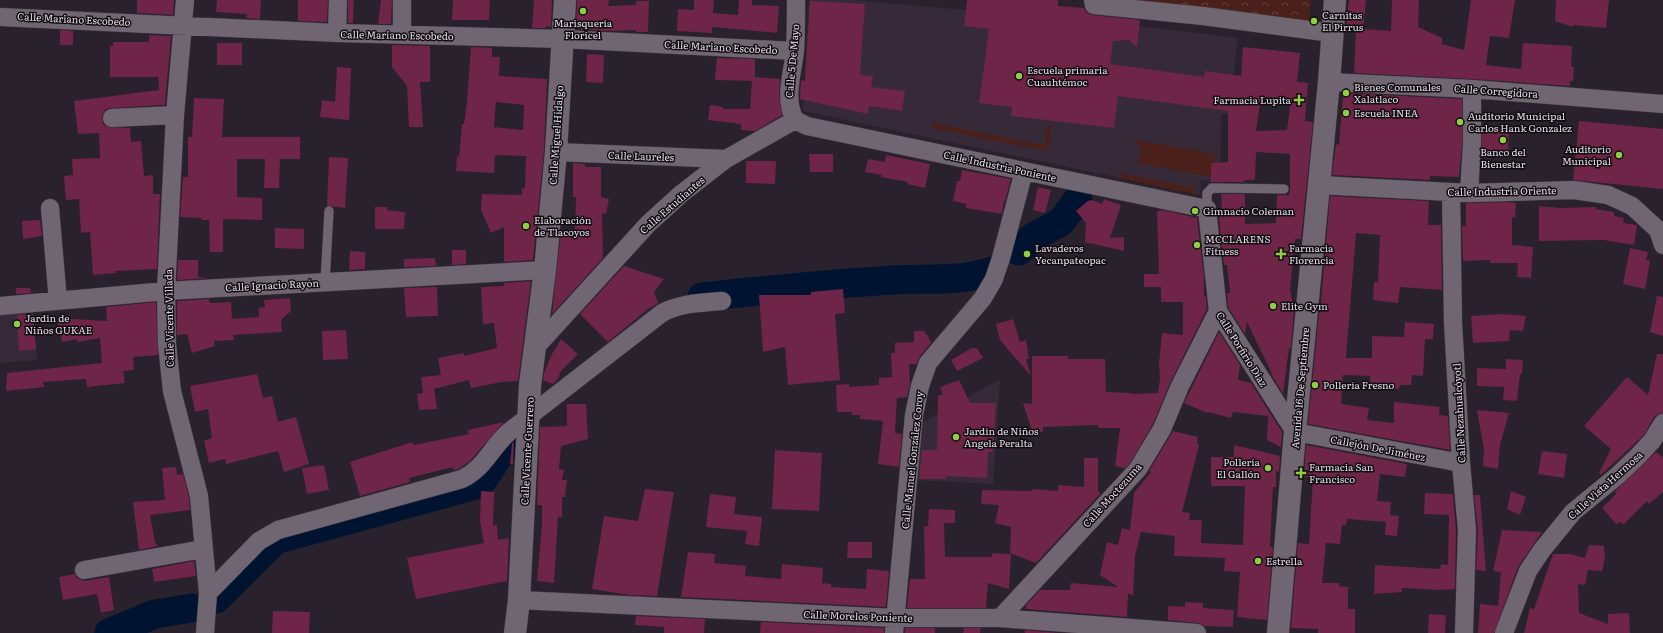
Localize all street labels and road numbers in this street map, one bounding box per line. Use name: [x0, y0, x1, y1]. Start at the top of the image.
street label: Calle Mariano Escobedo: [17, 8, 131, 29]
street label: Calle 5 De Mayo: [781, 23, 802, 98]
street label: Calle Mariano Escobedo: [340, 26, 454, 43]
street label: Calle Mariano Escobedo: [664, 36, 778, 57]
street label: Calle Corregidora: [1454, 80, 1539, 101]
street label: Calle Miguel Hidalgo: [545, 85, 566, 185]
street label: Calle Industria Poniente: [942, 146, 1058, 185]
street label: Calle Laureles: [608, 147, 675, 164]
street label: Calle Estudiantes: [636, 172, 708, 237]
street label: Calle Industria Oriente: [1447, 182, 1557, 199]
street label: Calle Vicente Villada: [160, 268, 177, 367]
street label: Calle Ignacio Rayón: [225, 275, 320, 294]
street label: Calle Porfirio Díaz: [1213, 308, 1272, 389]
street label: Avenida 16 De Septiembre: [1287, 327, 1312, 449]
street label: Calle Nezahualcóyotl: [1448, 362, 1469, 463]
street label: Calle Manuel González Coroy: [897, 390, 926, 530]
street label: Calle Vicente Guerrero: [516, 396, 537, 505]
street label: Callejón De Jiménez: [1329, 431, 1427, 464]
street label: Calle Vista Hermosa: [1564, 447, 1646, 522]
street label: Calle Moctezuma: [1079, 459, 1145, 530]
street label: Calle Morelos Poniente: [803, 606, 913, 625]

